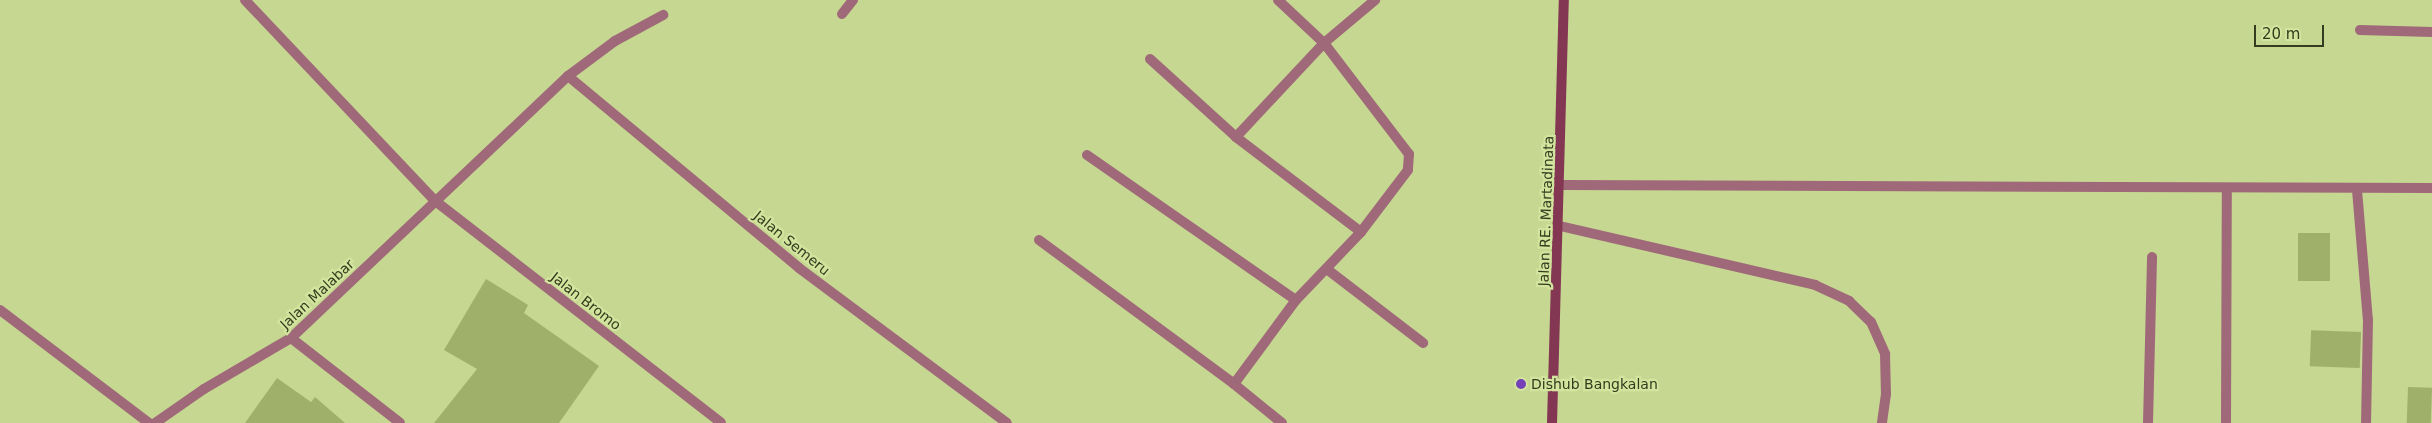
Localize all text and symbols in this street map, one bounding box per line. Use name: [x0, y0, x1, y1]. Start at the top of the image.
scale bar: [2257, 15, 2327, 47]
text: 20 m: [2262, 25, 2300, 43]
street label: Jalan RE. Martadinata: [1535, 135, 1557, 287]
street label: Jalan Semeru: [751, 207, 833, 279]
street label: Jalan Malabar: [277, 256, 357, 332]
street label: Jalan Bromo: [548, 268, 624, 334]
place label: Dishub Bangkalan: [1531, 376, 1658, 392]
marker: Dishub Bangkalan: [1515, 378, 1527, 390]

